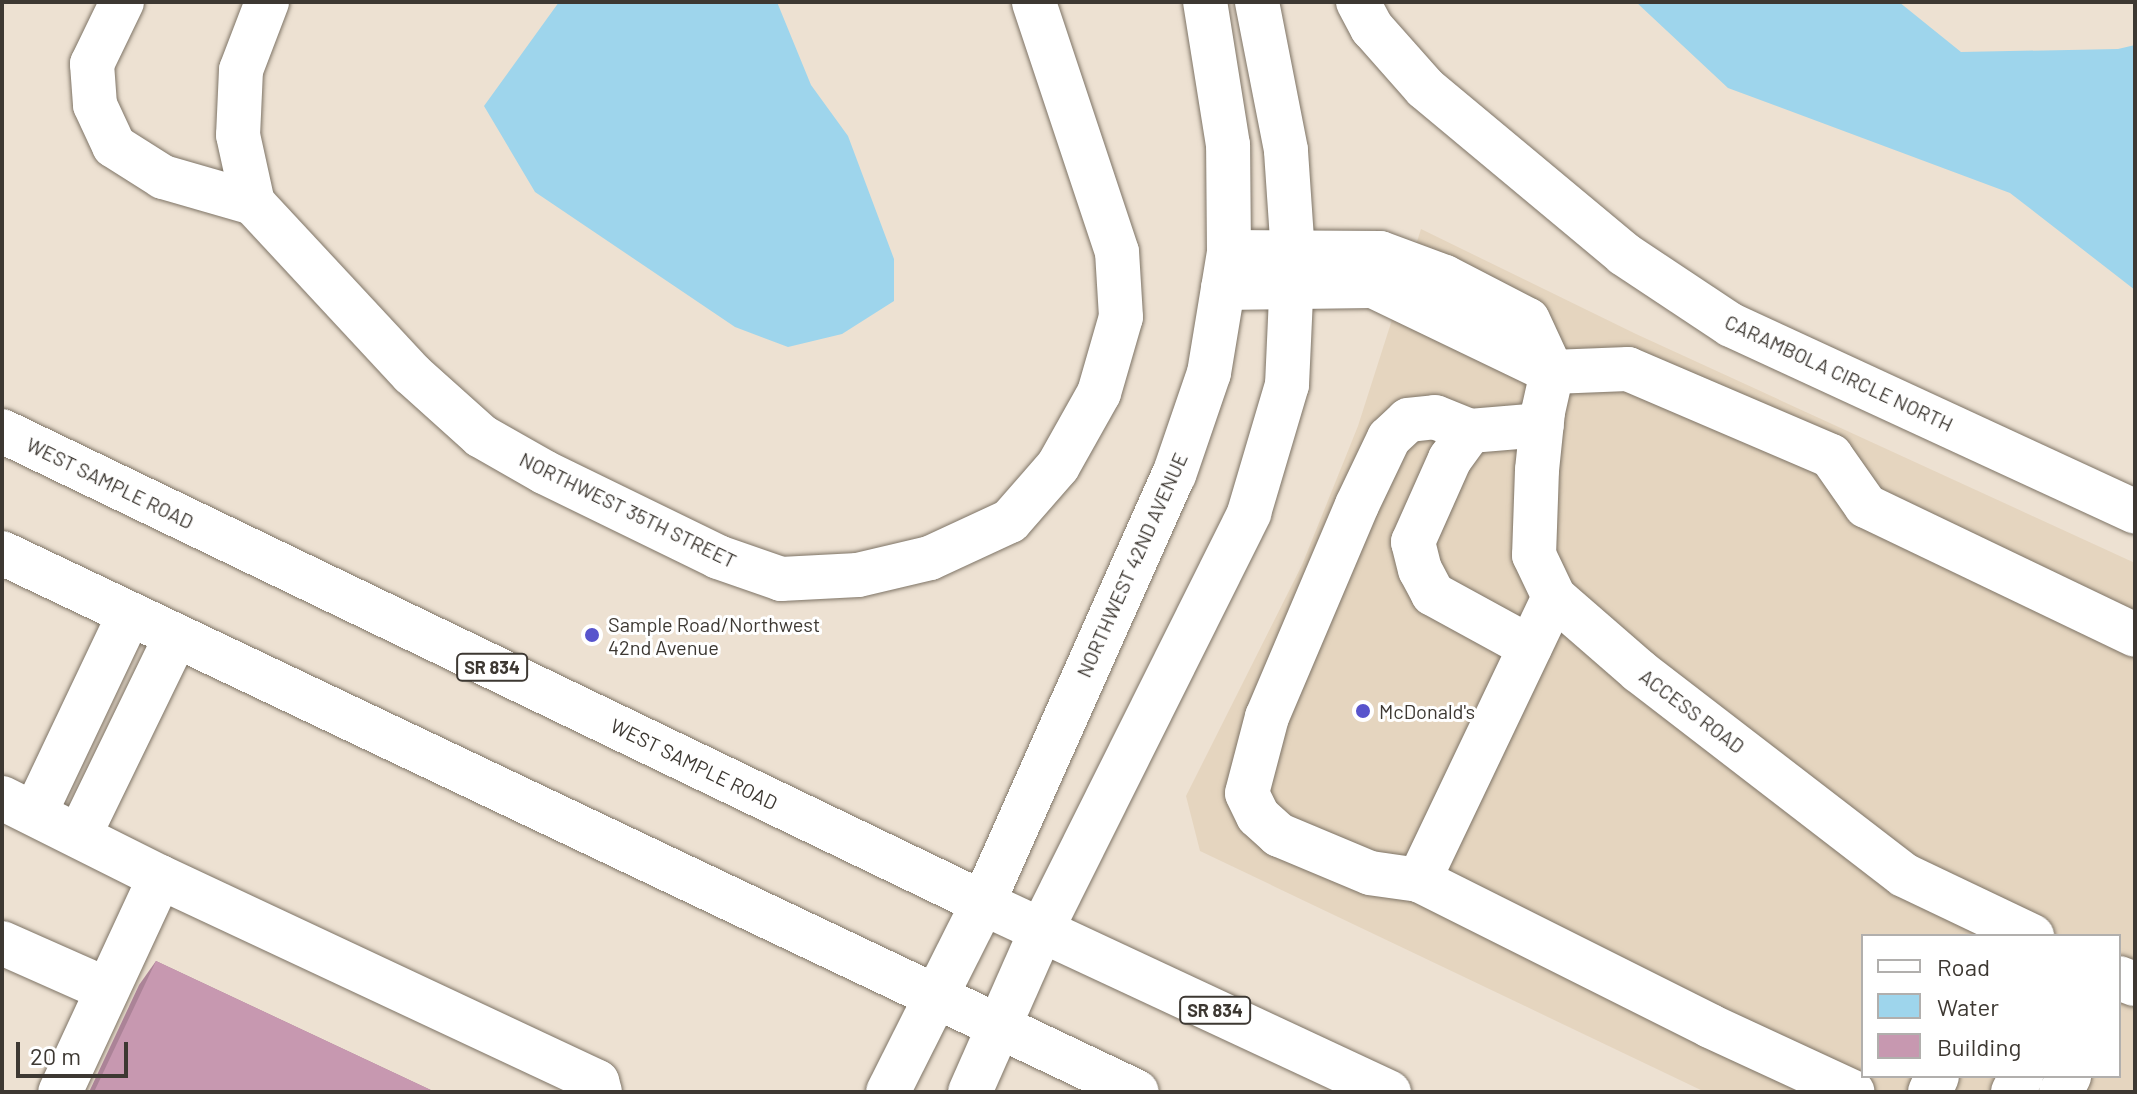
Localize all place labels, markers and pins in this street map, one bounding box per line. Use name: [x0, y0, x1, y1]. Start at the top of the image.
place label: Sample Road/Northwest 42nd Avenue: [608, 612, 820, 659]
marker: Sample Road/Northwest 42nd Avenue: [583, 626, 601, 644]
place label: McDonald's: [1379, 699, 1475, 723]
marker: McDonald's: [1354, 702, 1372, 720]

